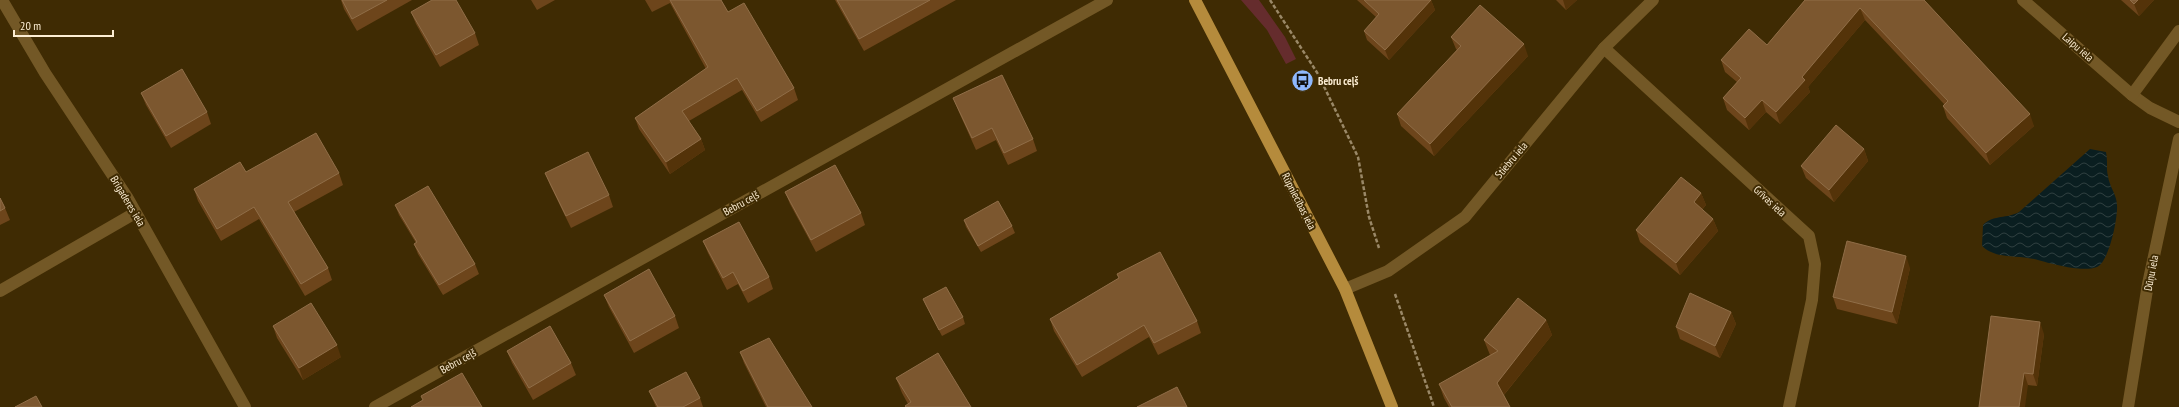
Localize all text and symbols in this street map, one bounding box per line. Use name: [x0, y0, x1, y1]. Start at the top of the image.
scale bar: [14, 12, 113, 38]
text: 20 m: [20, 18, 41, 33]
street label: Laipu iela: [2059, 30, 2097, 64]
bus stop icon: Bebru ceļš: [1290, 68, 1316, 94]
place label: Bebru ceļš: [1318, 74, 1358, 88]
street label: Stiebru iela: [1492, 139, 1530, 181]
street label: Rūpniecības iela: [1279, 170, 1319, 232]
street label: Brigaderes iela: [107, 173, 149, 229]
street label: Grīvas iela: [1751, 182, 1789, 220]
street label: Bebru ceļš: [720, 187, 762, 219]
street label: Dūņu iela: [2141, 254, 2161, 292]
street label: Bebru ceļš: [437, 345, 479, 377]

